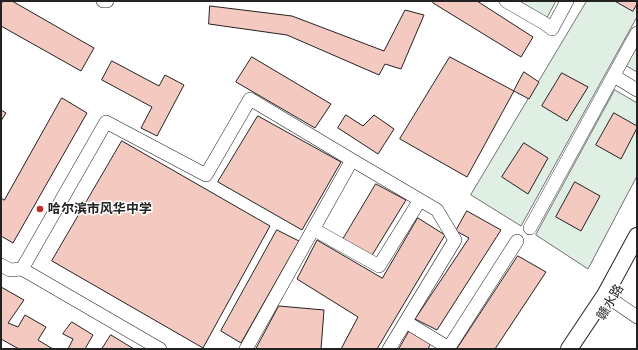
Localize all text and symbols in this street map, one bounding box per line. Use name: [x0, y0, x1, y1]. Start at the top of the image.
place label: 哈尔滨市风华中学: [48, 201, 152, 217]
marker: 哈尔滨市风华中学: [35, 204, 45, 214]
street label: 赣水路: [593, 281, 627, 323]

